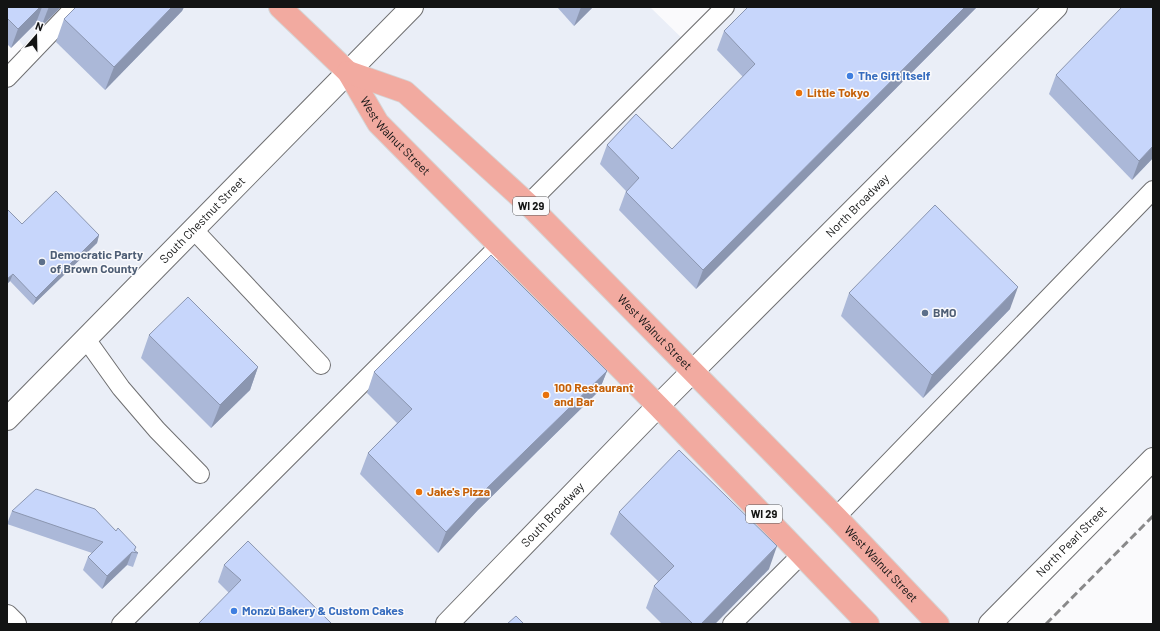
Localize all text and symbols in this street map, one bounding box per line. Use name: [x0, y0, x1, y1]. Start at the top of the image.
north arrow: [16, 16, 56, 56]
text: N: [34, 19, 45, 33]
place label: The Gift Itself: [858, 68, 931, 82]
marker: The Gift Itself: [845, 71, 855, 81]
place label: Little Tokyo: [807, 85, 870, 99]
marker: Little Tokyo: [794, 88, 804, 98]
street label: West Walnut Street: [358, 94, 434, 178]
street label: North Broadway: [822, 170, 892, 240]
street label: South Chestnut Street: [156, 173, 247, 266]
road number: WI 29: [513, 197, 549, 215]
place label: Democratic Party of Brown County: [50, 247, 143, 275]
marker: Democratic Party of Brown County: [37, 257, 47, 267]
street label: West Walnut Street: [615, 291, 695, 372]
place label: BMO: [933, 305, 956, 319]
marker: BMO: [920, 308, 930, 318]
place label: 100 Restaurant and Bar: [554, 380, 634, 408]
marker: 100 Restaurant and Bar: [541, 390, 551, 400]
street label: South Broadway: [518, 479, 587, 549]
place label: Jake's Pizza: [427, 484, 490, 498]
marker: Jake's Pizza: [414, 487, 424, 497]
street label: North Pearl Street: [1033, 502, 1109, 579]
road number: WI 29: [746, 505, 782, 523]
street label: West Walnut Street: [842, 522, 921, 605]
place label: Monzù Bakery & Custom Cakes: [242, 603, 404, 617]
marker: Monzù Bakery & Custom Cakes: [229, 606, 239, 616]

